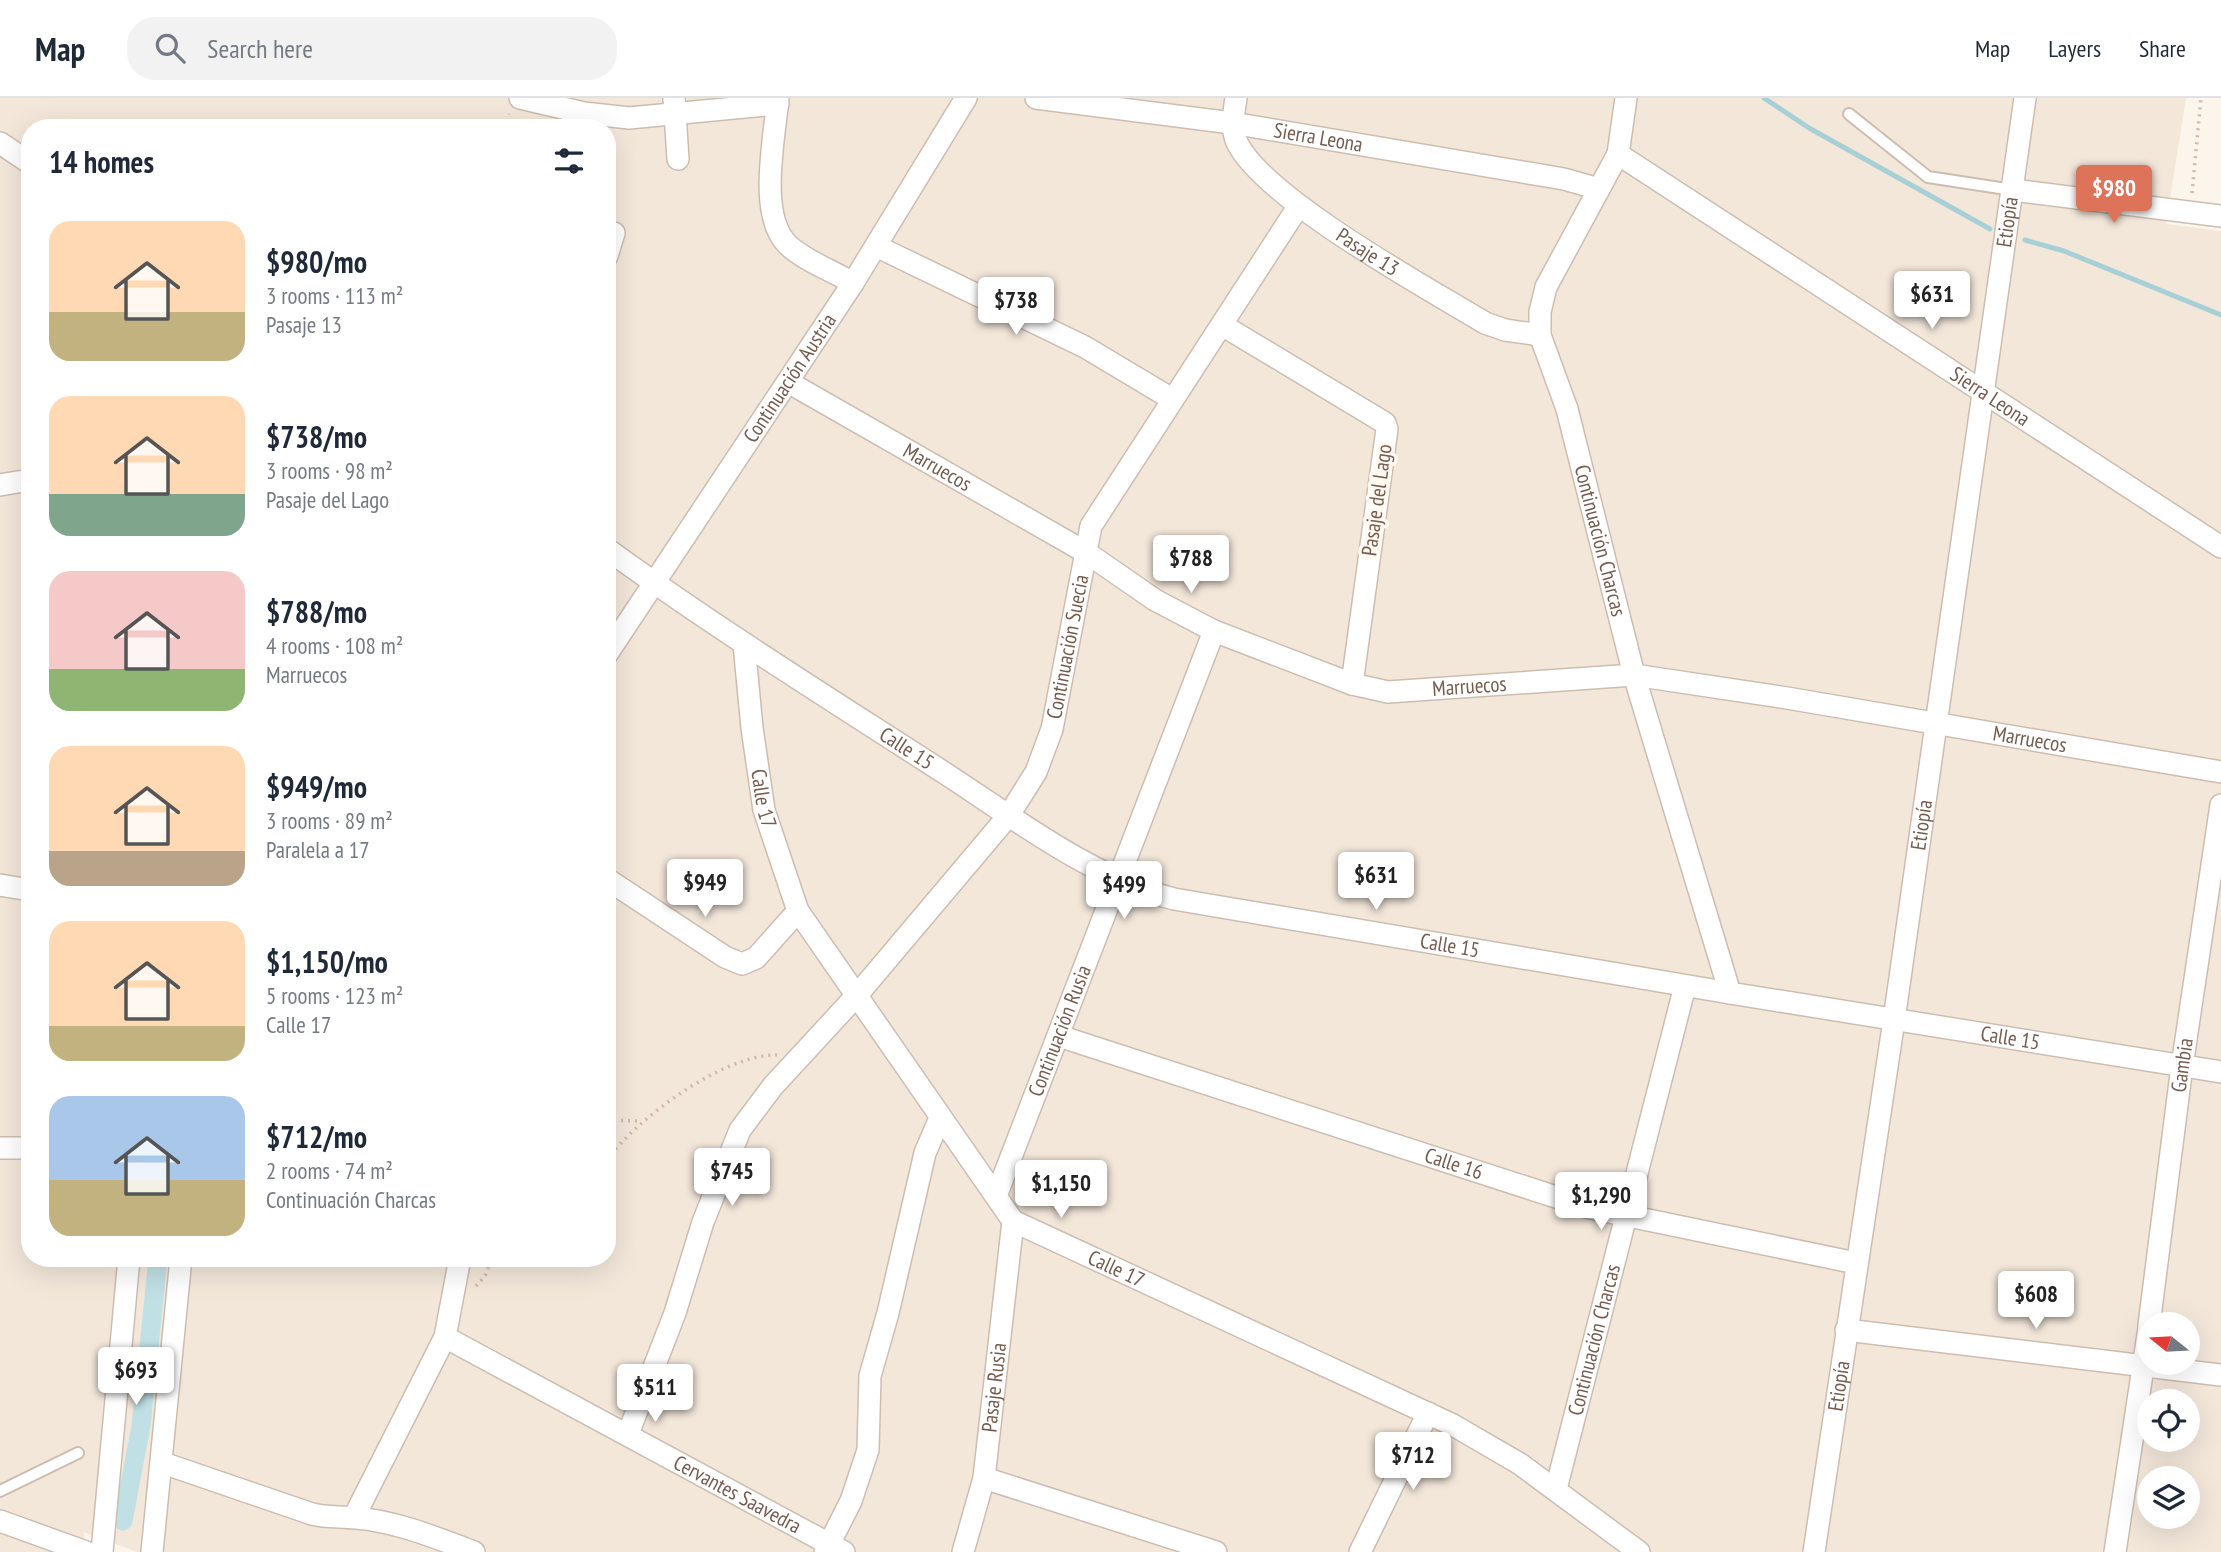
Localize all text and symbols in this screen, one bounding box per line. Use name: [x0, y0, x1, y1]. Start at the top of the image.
search box: [127, 17, 617, 80]
text: Map: [35, 27, 85, 70]
icon: search: [151, 29, 189, 67]
text: Search here: [207, 32, 313, 65]
text: Map: [1975, 33, 2010, 64]
text: Layers: [2048, 33, 2101, 64]
text: Share: [2139, 33, 2186, 64]
street label: Sierra Leona: [1272, 116, 1365, 158]
text: 14 homes: [49, 142, 154, 181]
icon: filters: [550, 142, 588, 180]
pin: $980: [2073, 166, 2155, 225]
text: $980: [2092, 173, 2136, 202]
street label: Etiopía: [1990, 195, 2024, 249]
street label: Pasaje 13: [1331, 222, 1404, 282]
text: $980/mo: [266, 242, 367, 281]
icon: home: [105, 249, 189, 333]
pin: $631: [1891, 272, 1973, 331]
pin: $738: [975, 278, 1057, 337]
text: $631: [1910, 279, 1954, 308]
text: 3 rooms · 113 m²: [266, 281, 403, 310]
text: $738: [994, 285, 1038, 314]
street label: Continuación Austria: [737, 308, 842, 448]
text: Pasaje 13: [266, 310, 342, 339]
street label: Sierra Leona: [1945, 360, 2035, 432]
text: $738/mo: [266, 417, 367, 456]
icon: home: [105, 424, 189, 508]
street label: Marruecos: [899, 437, 976, 497]
street label: Pasaje del Lago: [1355, 442, 1398, 558]
text: 3 rooms · 98 m²: [266, 456, 393, 485]
street label: Continuación Charcas: [1569, 462, 1633, 619]
text: Pasaje del Lago: [266, 485, 389, 514]
pin: $788: [1150, 536, 1232, 595]
text: $788: [1169, 543, 1213, 572]
street label: Continuación Suecia: [1040, 572, 1094, 721]
text: $788/mo: [266, 592, 367, 631]
icon: home: [105, 599, 189, 683]
text: 4 rooms · 108 m²: [266, 631, 403, 660]
text: Marruecos: [266, 660, 347, 689]
street label: Marruecos: [1431, 670, 1507, 702]
street label: Marruecos: [1991, 719, 2069, 758]
street label: Calle 15: [874, 721, 939, 776]
text: $949/mo: [266, 767, 367, 806]
street label: Calle 17: [745, 767, 783, 832]
icon: home: [105, 774, 189, 858]
street label: Etiopía: [1904, 798, 1938, 852]
text: 3 rooms · 89 m²: [266, 806, 393, 835]
text: Paralela a 17: [266, 835, 370, 864]
pin: $631: [1335, 852, 1417, 912]
pin: $949: [664, 860, 746, 919]
text: $631: [1354, 860, 1398, 889]
pin: $499: [1083, 862, 1165, 921]
text: $949: [683, 867, 727, 896]
text: $499: [1102, 869, 1146, 898]
street label: Calle 15: [1418, 927, 1482, 963]
text: $1,150/mo: [266, 942, 388, 981]
icon: home: [105, 949, 189, 1033]
street label: Continuación Rusia: [1022, 961, 1097, 1100]
text: 5 rooms · 123 m²: [266, 981, 403, 1010]
text: Calle 17: [266, 1010, 331, 1039]
street label: Calle 15: [1979, 1020, 2042, 1056]
street label: Gambia: [2165, 1036, 2199, 1094]
text: $712/mo: [266, 1117, 367, 1156]
icon: home: [105, 1124, 189, 1208]
street label: Calle 16: [1421, 1141, 1486, 1185]
pin: $745: [691, 1148, 773, 1208]
text: 2 rooms · 74 m²: [266, 1156, 393, 1185]
text: $745: [710, 1156, 754, 1185]
pin: $1,150: [1004, 1160, 1118, 1220]
text: $1,150: [1031, 1168, 1091, 1197]
pin: $1,290: [1544, 1172, 1658, 1232]
text: $1,290: [1571, 1180, 1631, 1209]
text: Continuación Charcas: [266, 1185, 436, 1214]
street label: Calle 17: [1084, 1244, 1149, 1293]
street label: Continuación Charcas: [1561, 1261, 1626, 1418]
pin: $608: [1995, 1272, 2077, 1331]
text: $608: [2014, 1279, 2058, 1308]
north arrow: [2137, 1312, 2200, 1376]
map controls: [2137, 1312, 2200, 1529]
street label: Pasaje Rusia: [975, 1341, 1012, 1434]
pin: $693: [95, 1348, 177, 1407]
text: $693: [114, 1355, 158, 1384]
street label: Etiopía: [1821, 1359, 1856, 1413]
pin: $511: [614, 1364, 696, 1424]
text: $511: [633, 1372, 677, 1401]
button: locate: [2137, 1389, 2200, 1452]
pin: $712: [1372, 1432, 1454, 1492]
text: $712: [1391, 1440, 1435, 1469]
street label: Cervantes Saavedra: [669, 1449, 806, 1539]
button: layers: [2137, 1466, 2200, 1529]

